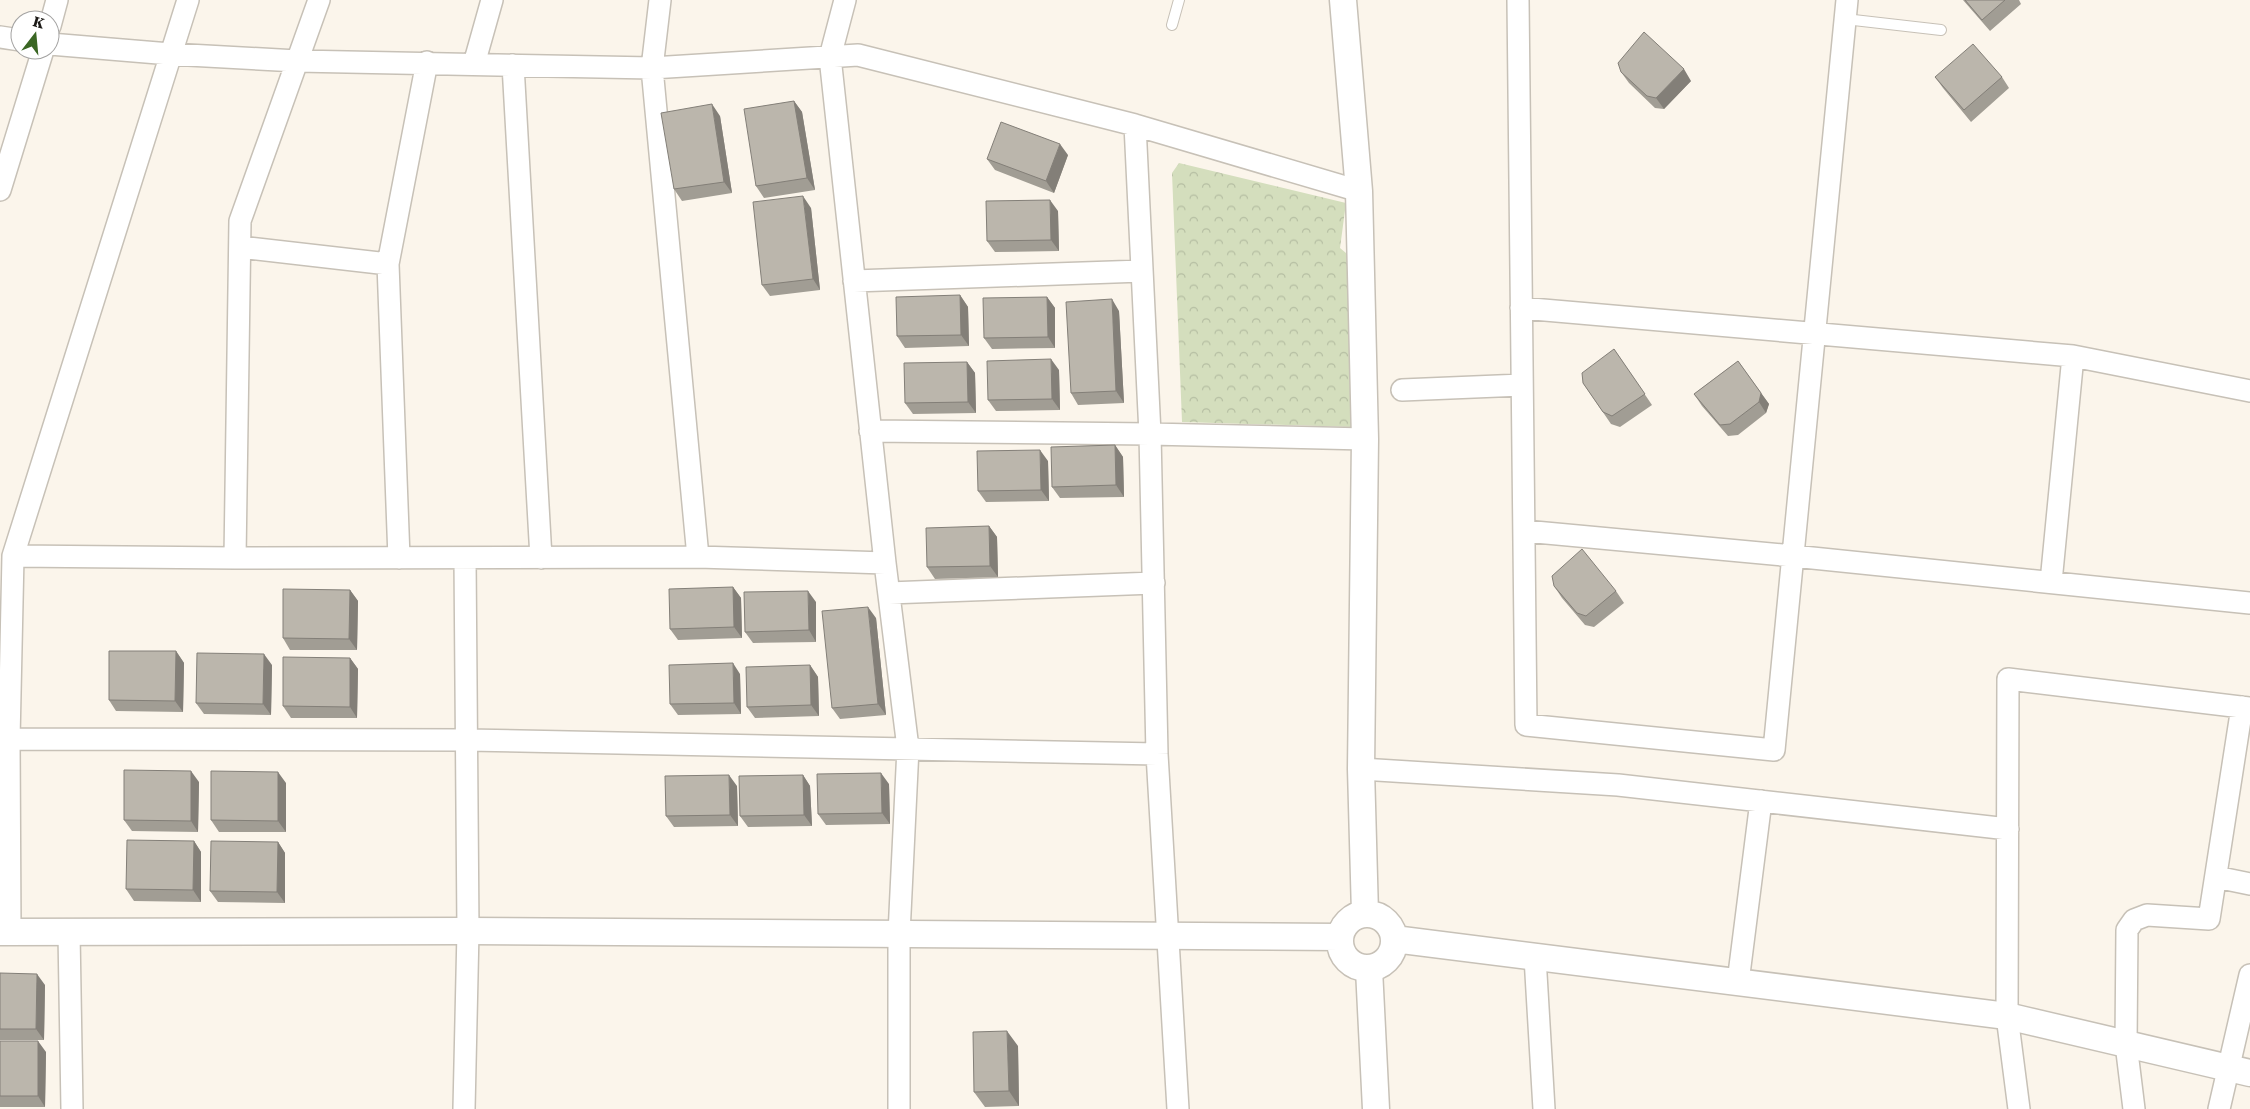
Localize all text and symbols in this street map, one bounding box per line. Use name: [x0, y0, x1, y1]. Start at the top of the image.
north arrow: [10, 10, 60, 60]
text: K: [31, 13, 46, 32]

